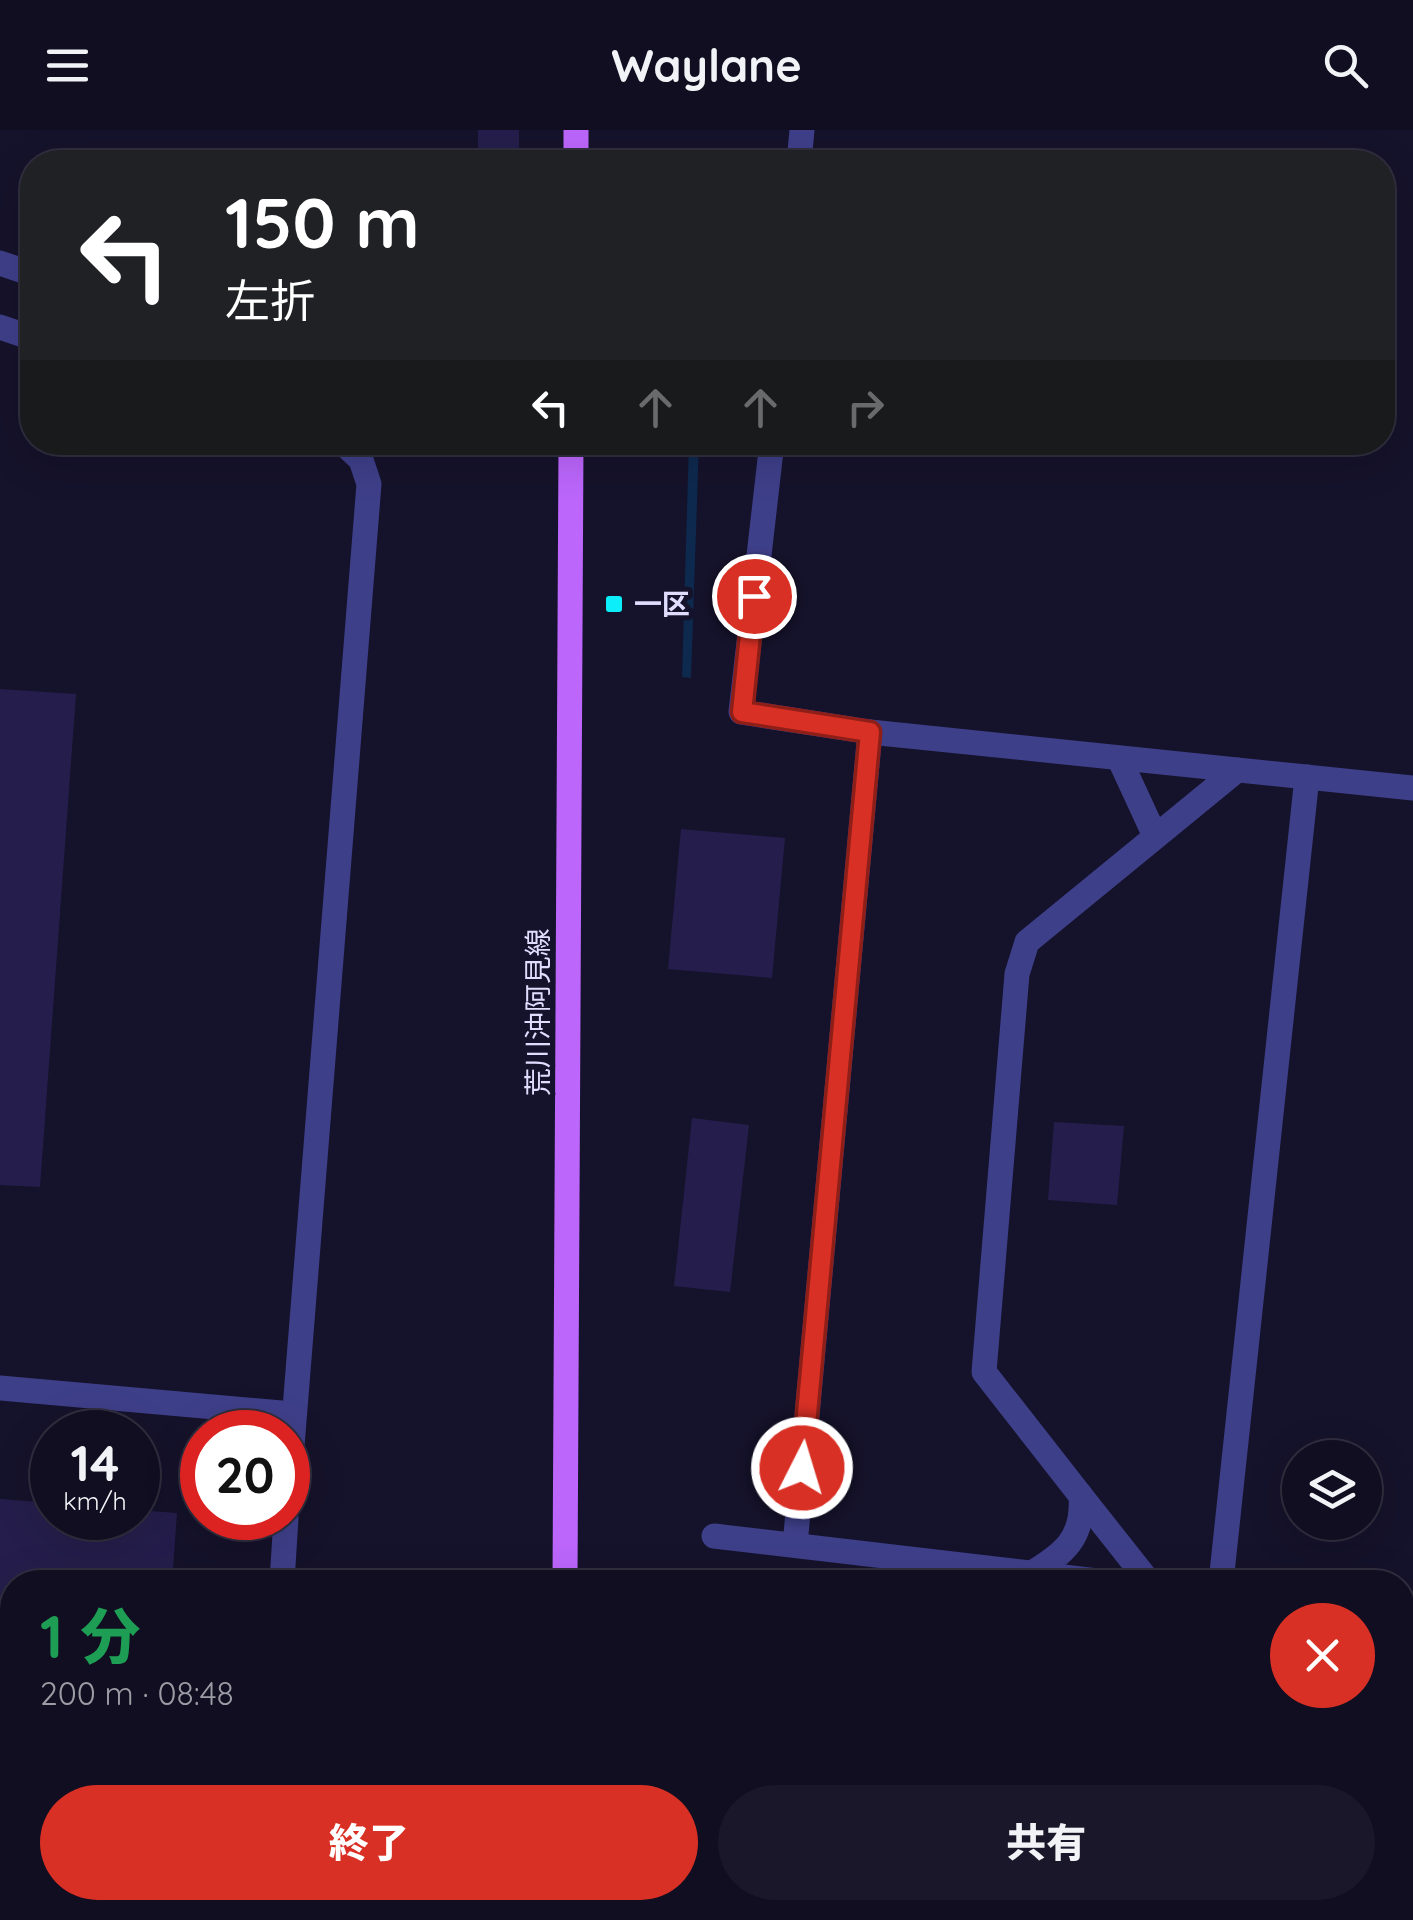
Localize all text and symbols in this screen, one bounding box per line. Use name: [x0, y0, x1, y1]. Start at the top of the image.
text: Waylane: [611, 37, 802, 93]
icon: menu: [40, 38, 95, 93]
icon: search: [1318, 38, 1373, 93]
text: 150 m: [225, 178, 420, 266]
icon: left: [60, 190, 190, 320]
text: 左折: [225, 272, 315, 328]
icon: left: [523, 380, 578, 435]
icon: ahead: [628, 380, 683, 435]
icon: ahead: [733, 380, 788, 435]
icon: right: [838, 380, 893, 435]
pin: [712, 554, 797, 639]
icon: arrive: [727, 569, 782, 624]
place label: 一区: [634, 586, 690, 621]
marker: 一区: [603, 593, 625, 615]
street label: 荒川沖阿見線: [520, 928, 555, 1096]
speed limit sign: 20: [180, 1410, 310, 1540]
position arrow: [750, 1416, 854, 1520]
text: 14: [71, 1431, 119, 1494]
map controls: [1282, 1440, 1382, 1540]
button: layers: [1282, 1440, 1382, 1540]
text: km/h: [63, 1485, 127, 1516]
text: 1 分: [40, 1598, 140, 1673]
button: close: [1270, 1603, 1375, 1708]
text: 200 m · 08:48: [40, 1673, 234, 1713]
button: 終了: [40, 1785, 698, 1900]
button: 共有: [718, 1785, 1375, 1900]

